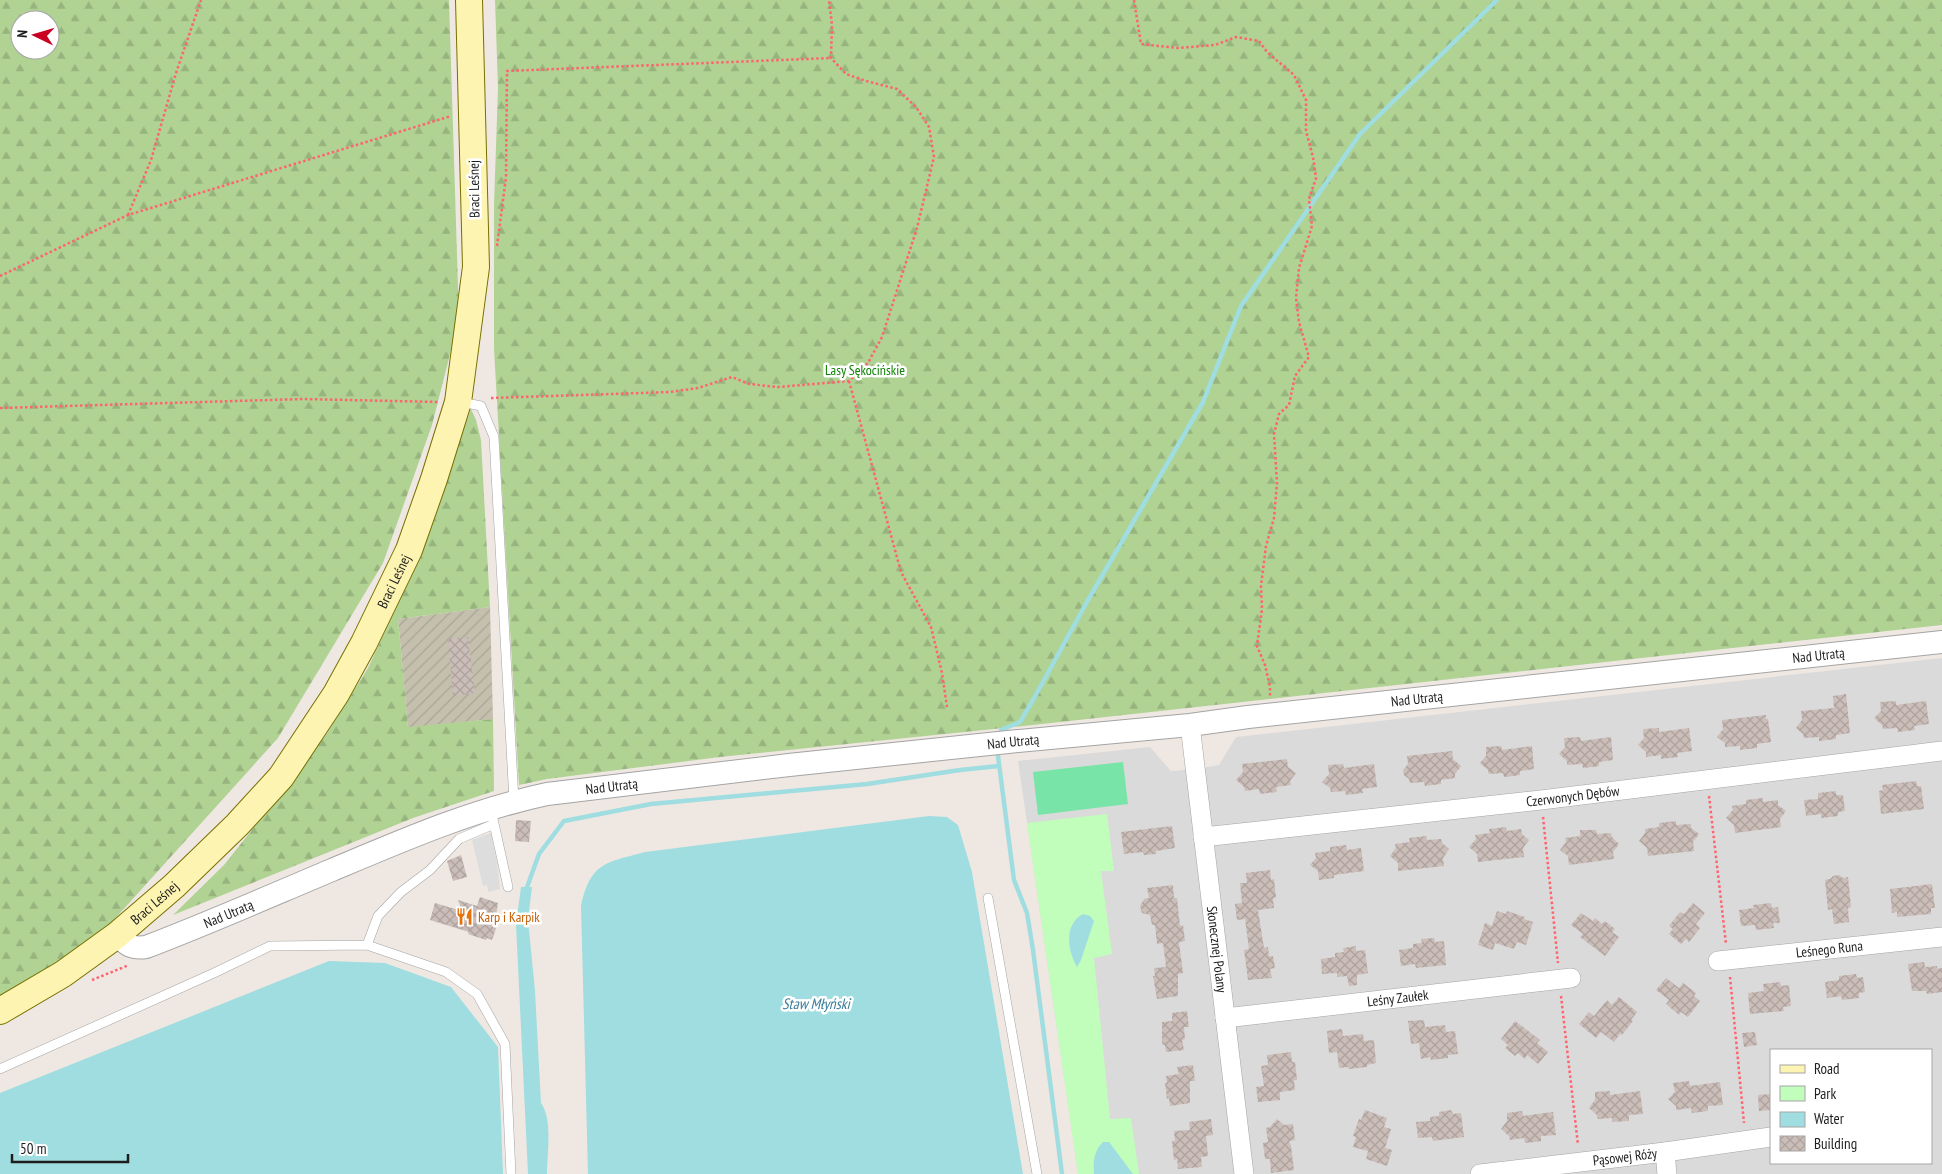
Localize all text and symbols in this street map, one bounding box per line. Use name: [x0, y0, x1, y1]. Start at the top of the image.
north arrow: [10, 10, 60, 60]
text: N: [13, 29, 31, 38]
street label: Braci Leśnej: [464, 160, 484, 218]
park label: Lasy Sękocińskie: [825, 361, 905, 379]
street label: Braci Leśnej: [373, 551, 415, 611]
street label: Nad Utratą: [1792, 644, 1846, 667]
street label: Nad Utratą: [1390, 687, 1444, 711]
street label: Nad Utratą: [986, 730, 1040, 753]
street label: Nad Utratą: [585, 774, 639, 798]
street label: Czerwonych Dębów: [1525, 781, 1621, 811]
street label: Braci Leśnej: [127, 877, 182, 928]
street label: Nad Utratą: [201, 895, 256, 932]
street label: Słonecznej Polany: [1203, 905, 1231, 995]
restaurant icon: Karp i Karpik: [454, 907, 474, 927]
place label: Karp i Karpik: [478, 908, 540, 926]
street label: Leśnego Runa: [1795, 937, 1864, 962]
street label: Leśny Zaułek: [1366, 985, 1430, 1010]
water label: Staw Młyński: [782, 994, 852, 1013]
legend: [1770, 1049, 1932, 1164]
text: Road: [1814, 1059, 1840, 1078]
text: Park: [1814, 1084, 1836, 1103]
text: Water: [1814, 1109, 1845, 1128]
scale bar: [12, 1132, 129, 1164]
text: Building: [1814, 1134, 1857, 1153]
text: 50 m: [20, 1139, 46, 1158]
street label: Pąsowej Róży: [1592, 1144, 1659, 1170]

